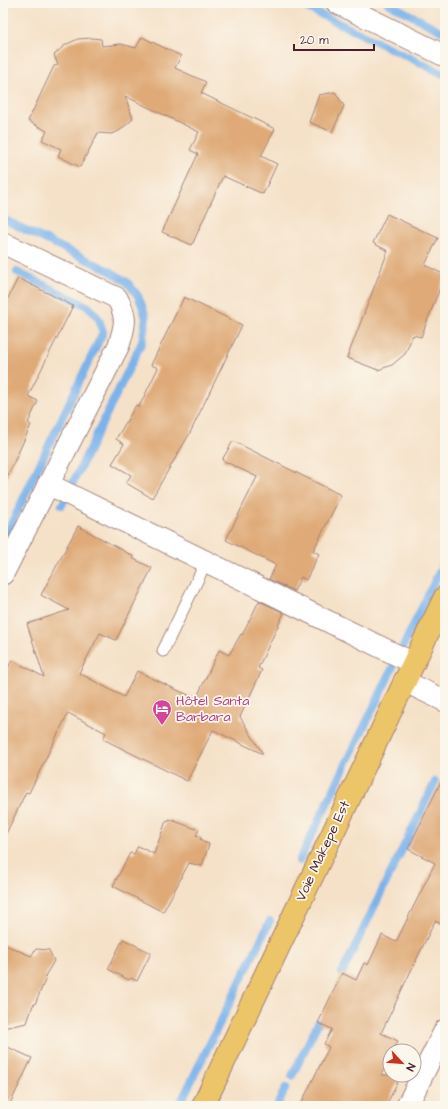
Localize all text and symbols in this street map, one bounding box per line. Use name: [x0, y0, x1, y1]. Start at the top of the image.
scale bar: [294, 26, 374, 52]
text: 20 m: [300, 32, 329, 49]
place label: Hôtel Santa Barbara: [176, 691, 249, 727]
hotel icon: Hôtel Santa Barbara: [151, 698, 173, 726]
street label: Voie Makepe Est: [291, 797, 355, 905]
north arrow: [382, 1043, 422, 1083]
text: N: [402, 1061, 419, 1074]

